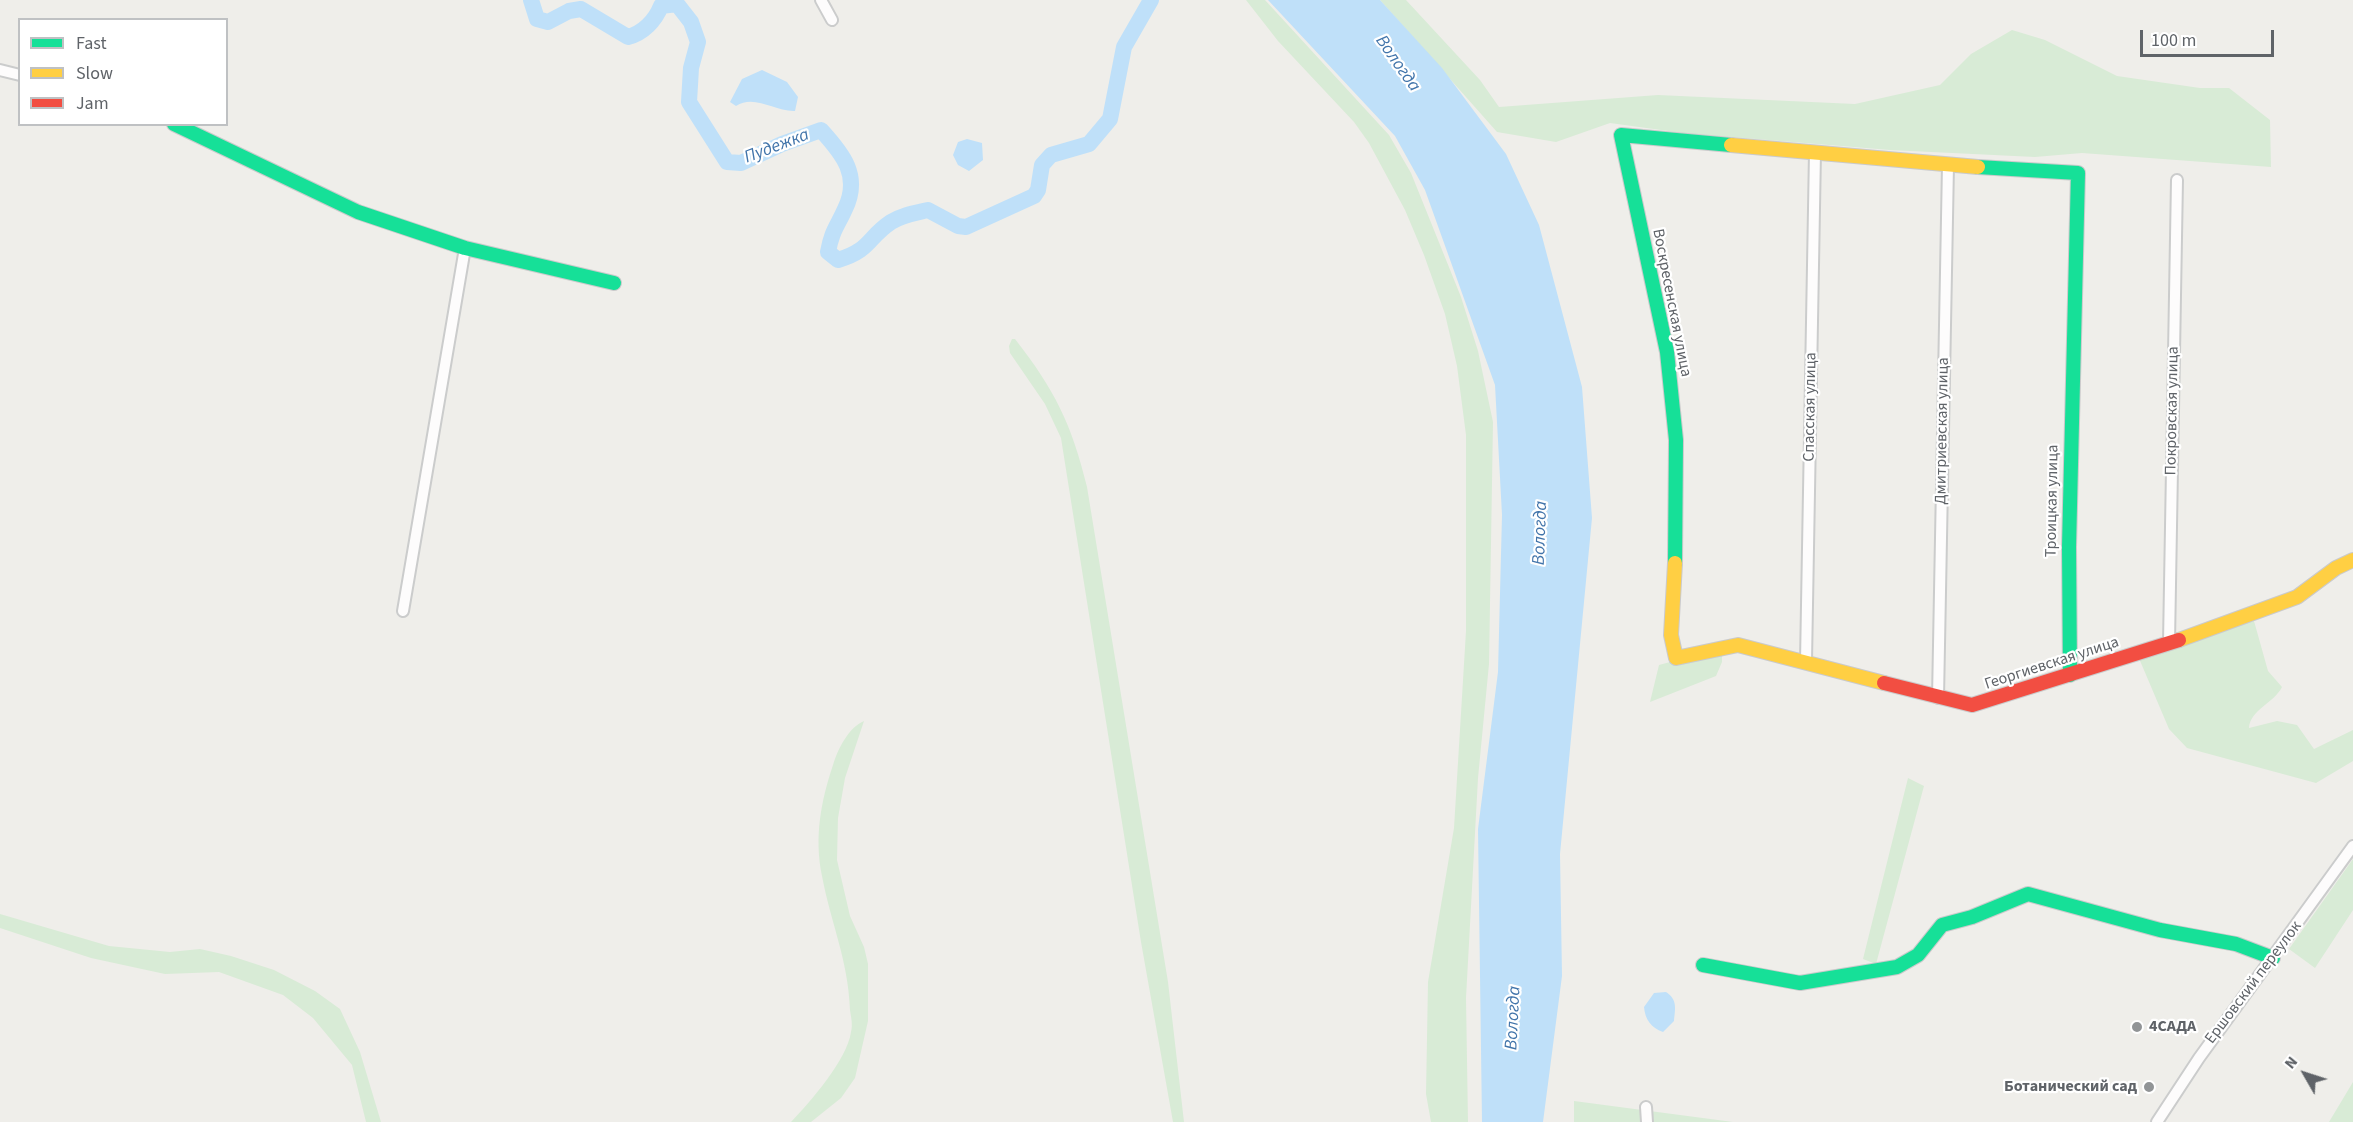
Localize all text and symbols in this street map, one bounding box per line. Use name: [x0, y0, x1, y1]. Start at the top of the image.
legend: [18, 18, 228, 126]
scale bar: [2143, 18, 2276, 56]
text: 100 m: [2151, 28, 2196, 53]
text: Fast: [76, 31, 107, 56]
water label: Вологда: [1370, 32, 1424, 96]
text: Slow: [76, 61, 113, 86]
text: Jam: [76, 91, 109, 116]
water label: Пудежка: [742, 125, 812, 169]
street label: Воскресенская улица: [1647, 227, 1695, 379]
street label: Покровская улица: [2162, 346, 2184, 476]
street label: Спасская улица: [1800, 352, 1822, 462]
street label: Дмитриевская улица: [1932, 357, 1954, 505]
street label: Троицкая улица: [2042, 445, 2064, 557]
water label: Вологда: [1529, 501, 1553, 565]
street label: Георгиевская улица: [1982, 633, 2122, 695]
street label: Ершовский переулок: [2202, 918, 2306, 1048]
water label: Вологда: [1502, 985, 1526, 1051]
place label: 4САДА: [2149, 1017, 2196, 1037]
marker: 4САДА: [2130, 1020, 2144, 1034]
north arrow: [2275, 1044, 2335, 1104]
text: N: [2279, 1052, 2303, 1074]
place label: Ботанический сад: [2004, 1077, 2137, 1097]
marker: Ботанический сад: [2142, 1080, 2156, 1094]

